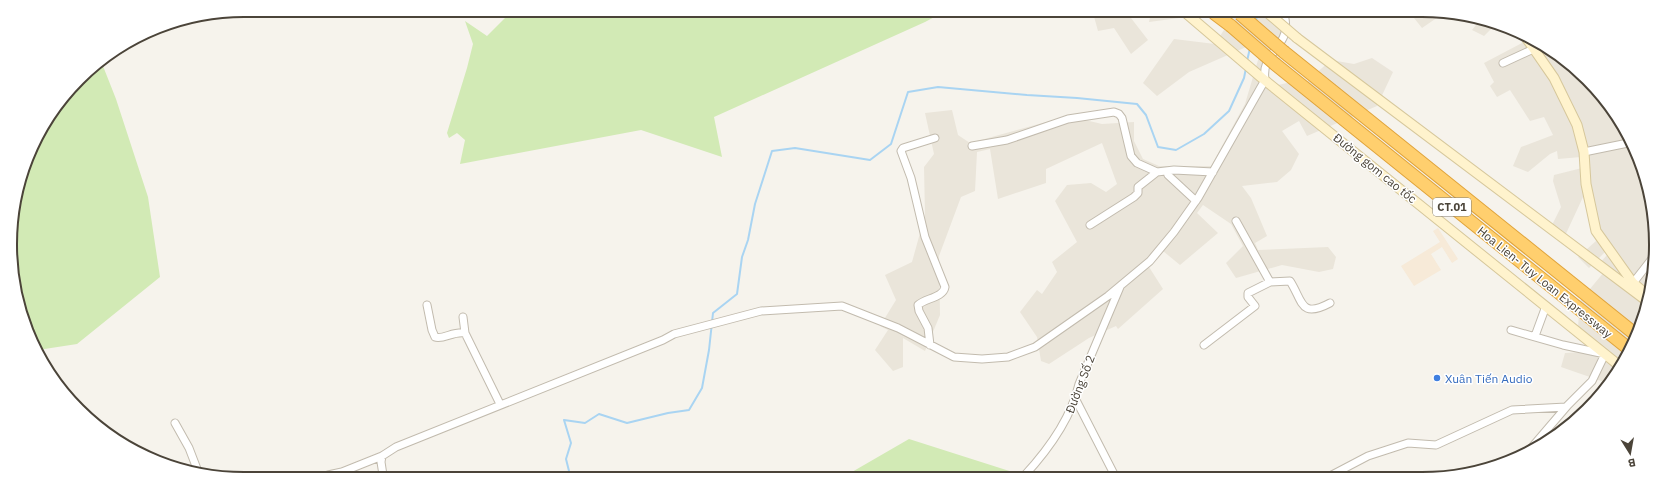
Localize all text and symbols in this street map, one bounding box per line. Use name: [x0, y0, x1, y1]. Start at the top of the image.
street label: Đường gom cao tốc: [1330, 130, 1420, 206]
road number: CT.01: [1433, 198, 1471, 216]
street label: Hoa Lien- Tuy Loan Expressway: [1475, 223, 1615, 341]
street label: Đường Số 2: [1062, 353, 1098, 415]
place label: Xuân Tiến Audio: [1445, 371, 1533, 386]
marker: Xuân Tiến Audio: [1432, 373, 1442, 383]
north arrow: [1610, 433, 1650, 473]
text: B: [1627, 455, 1637, 470]

